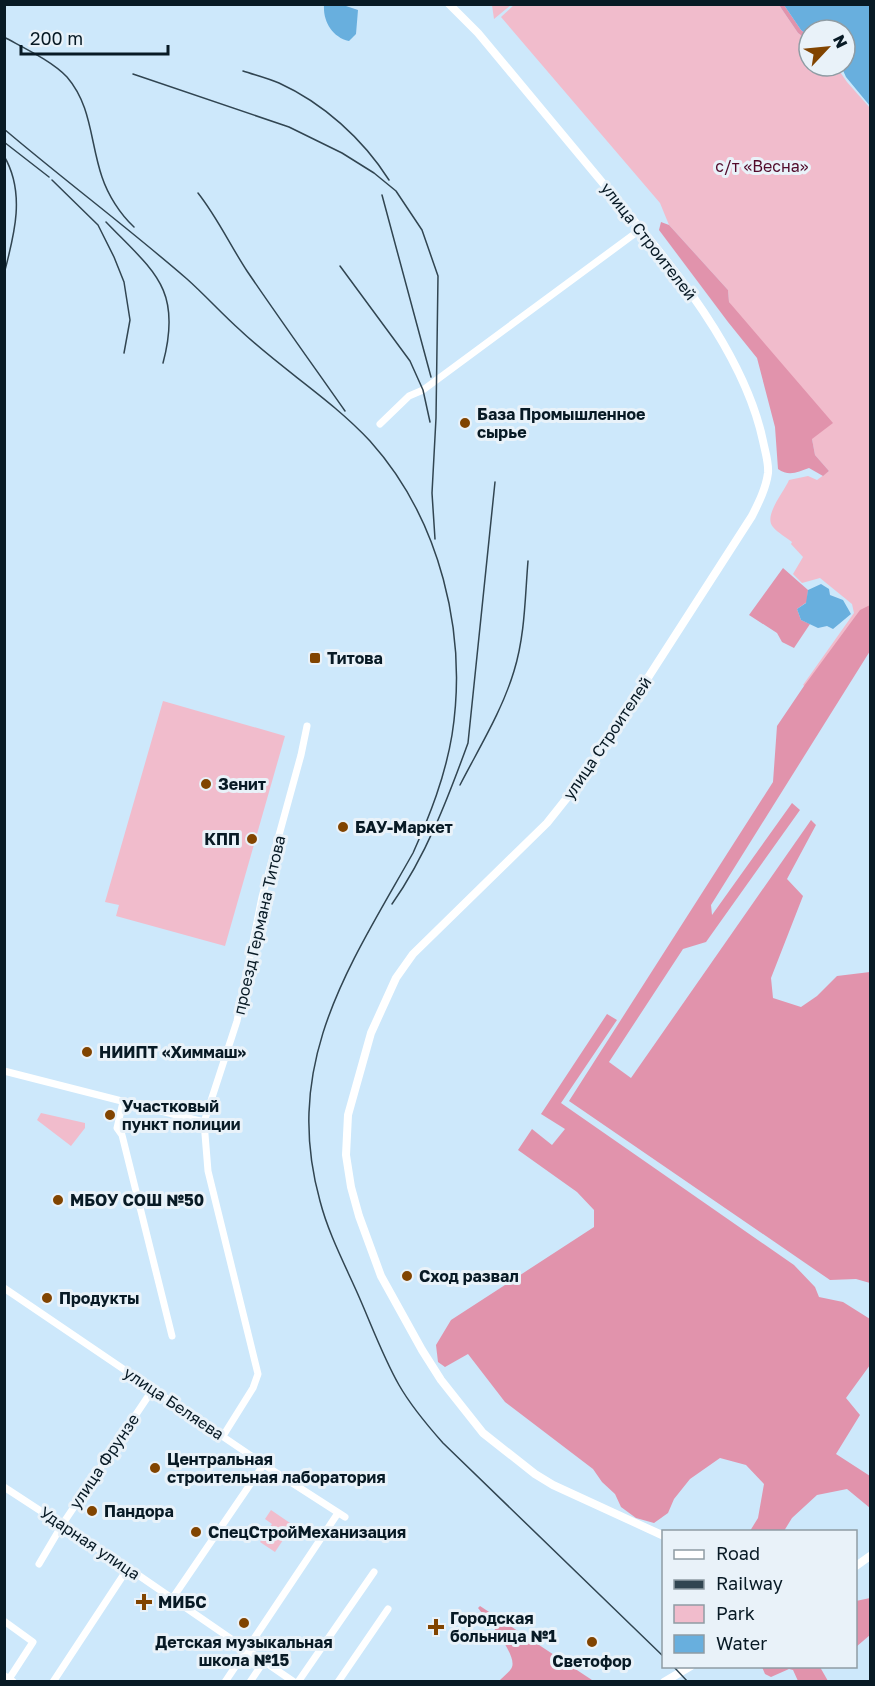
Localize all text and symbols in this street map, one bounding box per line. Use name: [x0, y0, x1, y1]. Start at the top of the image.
scale bar: [21, 18, 168, 56]
north arrow: [797, 18, 857, 78]
text: 200 m: [30, 27, 83, 49]
text: N: [829, 32, 852, 51]
park label: с/т «Весна»: [715, 156, 809, 176]
street label: улица Строителей: [597, 178, 701, 304]
place label: База Промышленное сырье: [477, 404, 645, 442]
marker: База Промышленное сырье: [458, 416, 472, 430]
place label: Титова: [327, 648, 383, 668]
marker: Титова: [308, 651, 322, 665]
street label: улица Строителей: [558, 673, 656, 803]
place label: Зенит: [218, 774, 266, 794]
marker: Зенит: [199, 777, 213, 791]
place label: БАУ-Маркет: [355, 817, 453, 837]
marker: БАУ-Маркет: [336, 820, 350, 834]
place label: КПП: [204, 829, 240, 849]
marker: КПП: [245, 832, 259, 846]
street label: проезд Германа Титова: [229, 833, 289, 1017]
place label: НИИПТ «Химмаш»: [99, 1042, 246, 1062]
marker: НИИПТ «Химмаш»: [80, 1045, 94, 1059]
place label: Участковый пункт полиции: [122, 1096, 241, 1134]
marker: Участковый пункт полиции: [103, 1108, 117, 1122]
place label: МБОУ СОШ №50: [70, 1190, 204, 1210]
marker: МБОУ СОШ №50: [51, 1193, 65, 1207]
place label: Сход развал: [419, 1266, 519, 1286]
marker: Сход развал: [400, 1269, 414, 1283]
place label: Продукты: [59, 1288, 139, 1308]
marker: Продукты: [40, 1291, 54, 1305]
street label: улица Беляева: [120, 1362, 228, 1444]
street label: улица Фрунзе: [65, 1410, 143, 1512]
place label: Центральная строительная лаборатория: [167, 1449, 386, 1487]
marker: Центральная строительная лаборатория: [148, 1461, 162, 1475]
place label: Пандора: [104, 1501, 174, 1521]
street label: Ударная улица: [36, 1502, 144, 1584]
marker: Пандора: [85, 1504, 99, 1518]
place label: СпецСтройМеханизация: [208, 1522, 406, 1542]
marker: СпецСтройМеханизация: [189, 1525, 203, 1539]
legend: [662, 1530, 857, 1668]
text: Road: [716, 1542, 760, 1564]
text: Railway: [716, 1572, 783, 1594]
place label: МИБС: [158, 1592, 207, 1612]
marker: МИБС: [135, 1593, 153, 1611]
text: Park: [716, 1602, 755, 1624]
place label: Городская больница №1: [450, 1608, 556, 1646]
marker: Детская музыкальная школа №15: [237, 1616, 251, 1630]
marker: Городская больница №1: [427, 1618, 445, 1636]
place label: Детская музыкальная школа №15: [155, 1632, 333, 1670]
text: Water: [716, 1632, 767, 1654]
marker: Светофор: [585, 1635, 599, 1649]
place label: Светофор: [552, 1651, 632, 1671]

